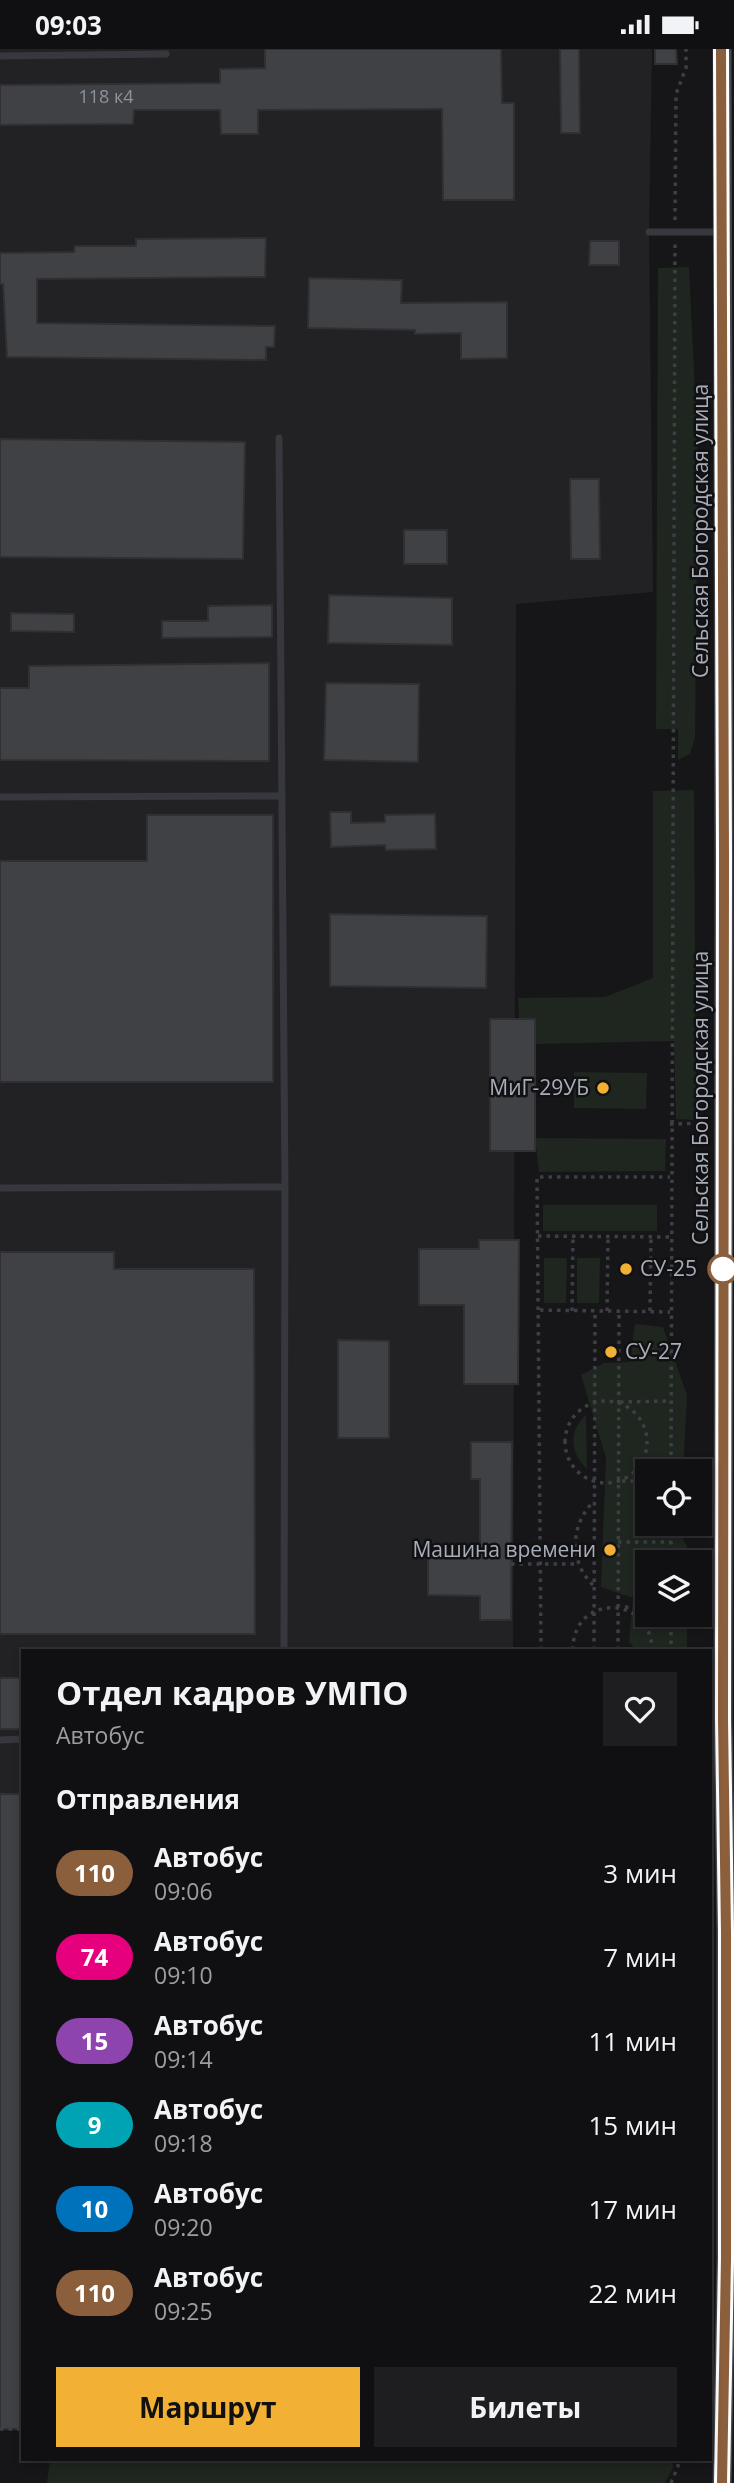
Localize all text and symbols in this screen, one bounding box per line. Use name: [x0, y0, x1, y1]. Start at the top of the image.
text: 09:03: [35, 7, 102, 43]
house number: 118 к4: [78, 84, 134, 108]
street label: Сельская Богородская улица: [686, 384, 714, 678]
street label: Сельская Богородская улица: [686, 951, 714, 1245]
place label: МиГ-29УБ: [489, 1073, 589, 1101]
marker: МиГ-29УБ: [595, 1080, 611, 1096]
place label: СУ-25: [640, 1254, 697, 1282]
unlabelled marker: [708, 1254, 734, 1284]
marker: СУ-25: [618, 1261, 634, 1277]
place label: СУ-27: [625, 1337, 682, 1365]
marker: СУ-27: [603, 1344, 619, 1360]
map controls: [635, 1459, 712, 1627]
button: locate: [635, 1459, 712, 1536]
place label: Машина времени: [412, 1535, 596, 1563]
marker: Машина времени: [602, 1542, 618, 1558]
button: layers: [635, 1550, 712, 1627]
text: Отдел кадров УМПО: [56, 1670, 409, 1715]
button: heart: [603, 1672, 677, 1746]
text: Автобус: [56, 1719, 145, 1751]
text: Отправления: [56, 1781, 240, 1817]
text: Автобус: [154, 1839, 263, 1875]
text: 3 мин: [603, 1855, 677, 1891]
text: 110: [74, 1856, 115, 1889]
text: 09:06: [154, 1875, 213, 1907]
text: Автобус: [154, 1923, 263, 1959]
text: 7 мин: [603, 1939, 677, 1975]
text: 74: [81, 1940, 108, 1973]
text: 09:10: [154, 1959, 213, 1991]
text: Автобус: [154, 2007, 263, 2043]
text: 11 мин: [588, 2023, 677, 2059]
text: 15: [81, 2024, 108, 2057]
text: 09:14: [154, 2043, 213, 2075]
text: Автобус: [154, 2091, 263, 2127]
text: 15 мин: [588, 2107, 677, 2143]
text: 9: [88, 2108, 101, 2141]
text: 09:18: [154, 2127, 213, 2159]
text: Автобус: [154, 2175, 263, 2211]
text: 17 мин: [588, 2191, 677, 2227]
text: 10: [81, 2192, 108, 2225]
text: 09:20: [154, 2211, 213, 2243]
text: Автобус: [154, 2259, 263, 2295]
text: 22 мин: [588, 2275, 677, 2311]
text: 110: [74, 2276, 115, 2309]
text: 09:25: [154, 2295, 213, 2327]
button: Маршрут: [56, 2367, 360, 2447]
button: Билеты: [374, 2367, 677, 2447]

